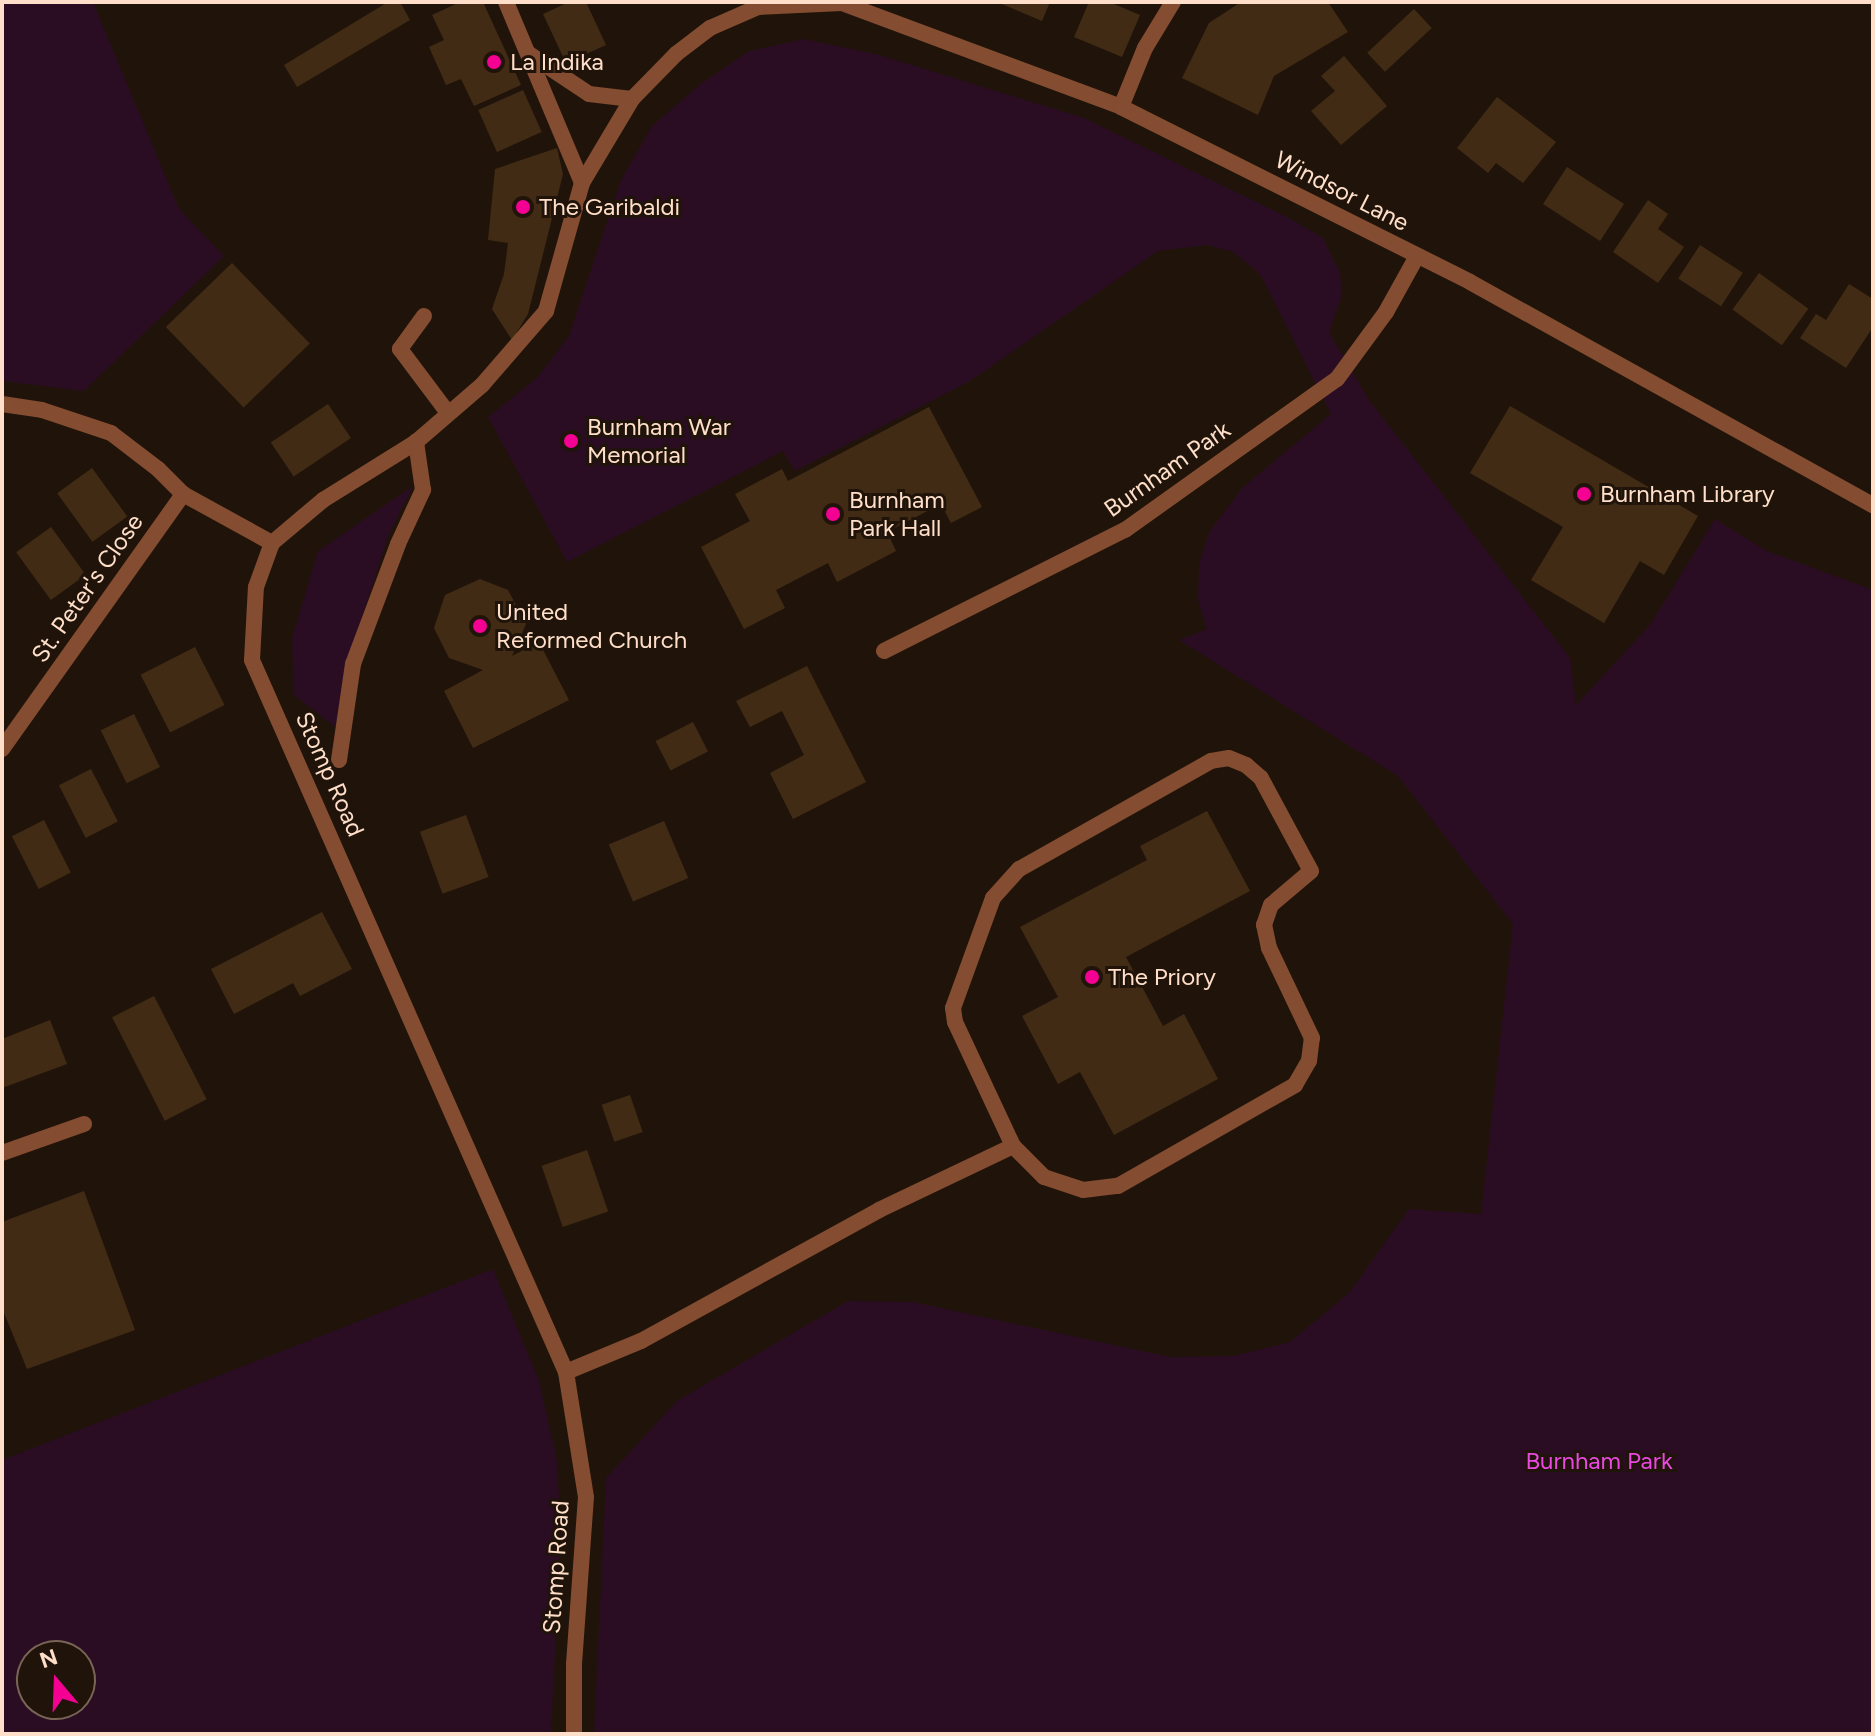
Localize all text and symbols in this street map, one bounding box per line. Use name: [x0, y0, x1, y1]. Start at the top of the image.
place label: La Indika: [510, 48, 604, 76]
marker: La Indika: [485, 53, 503, 71]
street label: Windsor Lane: [1270, 145, 1414, 237]
place label: The Garibaldi: [539, 193, 680, 221]
marker: The Garibaldi: [514, 198, 532, 216]
place label: Burnham War Memorial: [587, 413, 731, 469]
street label: Burnham Park: [1098, 415, 1236, 523]
marker: Burnham War Memorial: [562, 432, 580, 450]
place label: Burnham Library: [1600, 480, 1775, 508]
marker: Burnham Library: [1575, 485, 1593, 503]
place label: Burnham Park Hall: [849, 486, 945, 542]
marker: Burnham Park Hall: [824, 505, 842, 523]
street label: St. Peter's Close: [25, 508, 149, 668]
place label: United Reformed Church: [496, 598, 687, 654]
marker: United Reformed Church: [471, 617, 489, 635]
street label: Stomp Road: [290, 707, 370, 841]
place label: The Priory: [1108, 963, 1216, 991]
marker: The Priory: [1083, 968, 1101, 986]
park label: Burnham Park: [1525, 1447, 1673, 1475]
street label: Stomp Road: [537, 1499, 575, 1635]
north arrow: [16, 1640, 96, 1720]
text: N: [36, 1643, 61, 1674]

